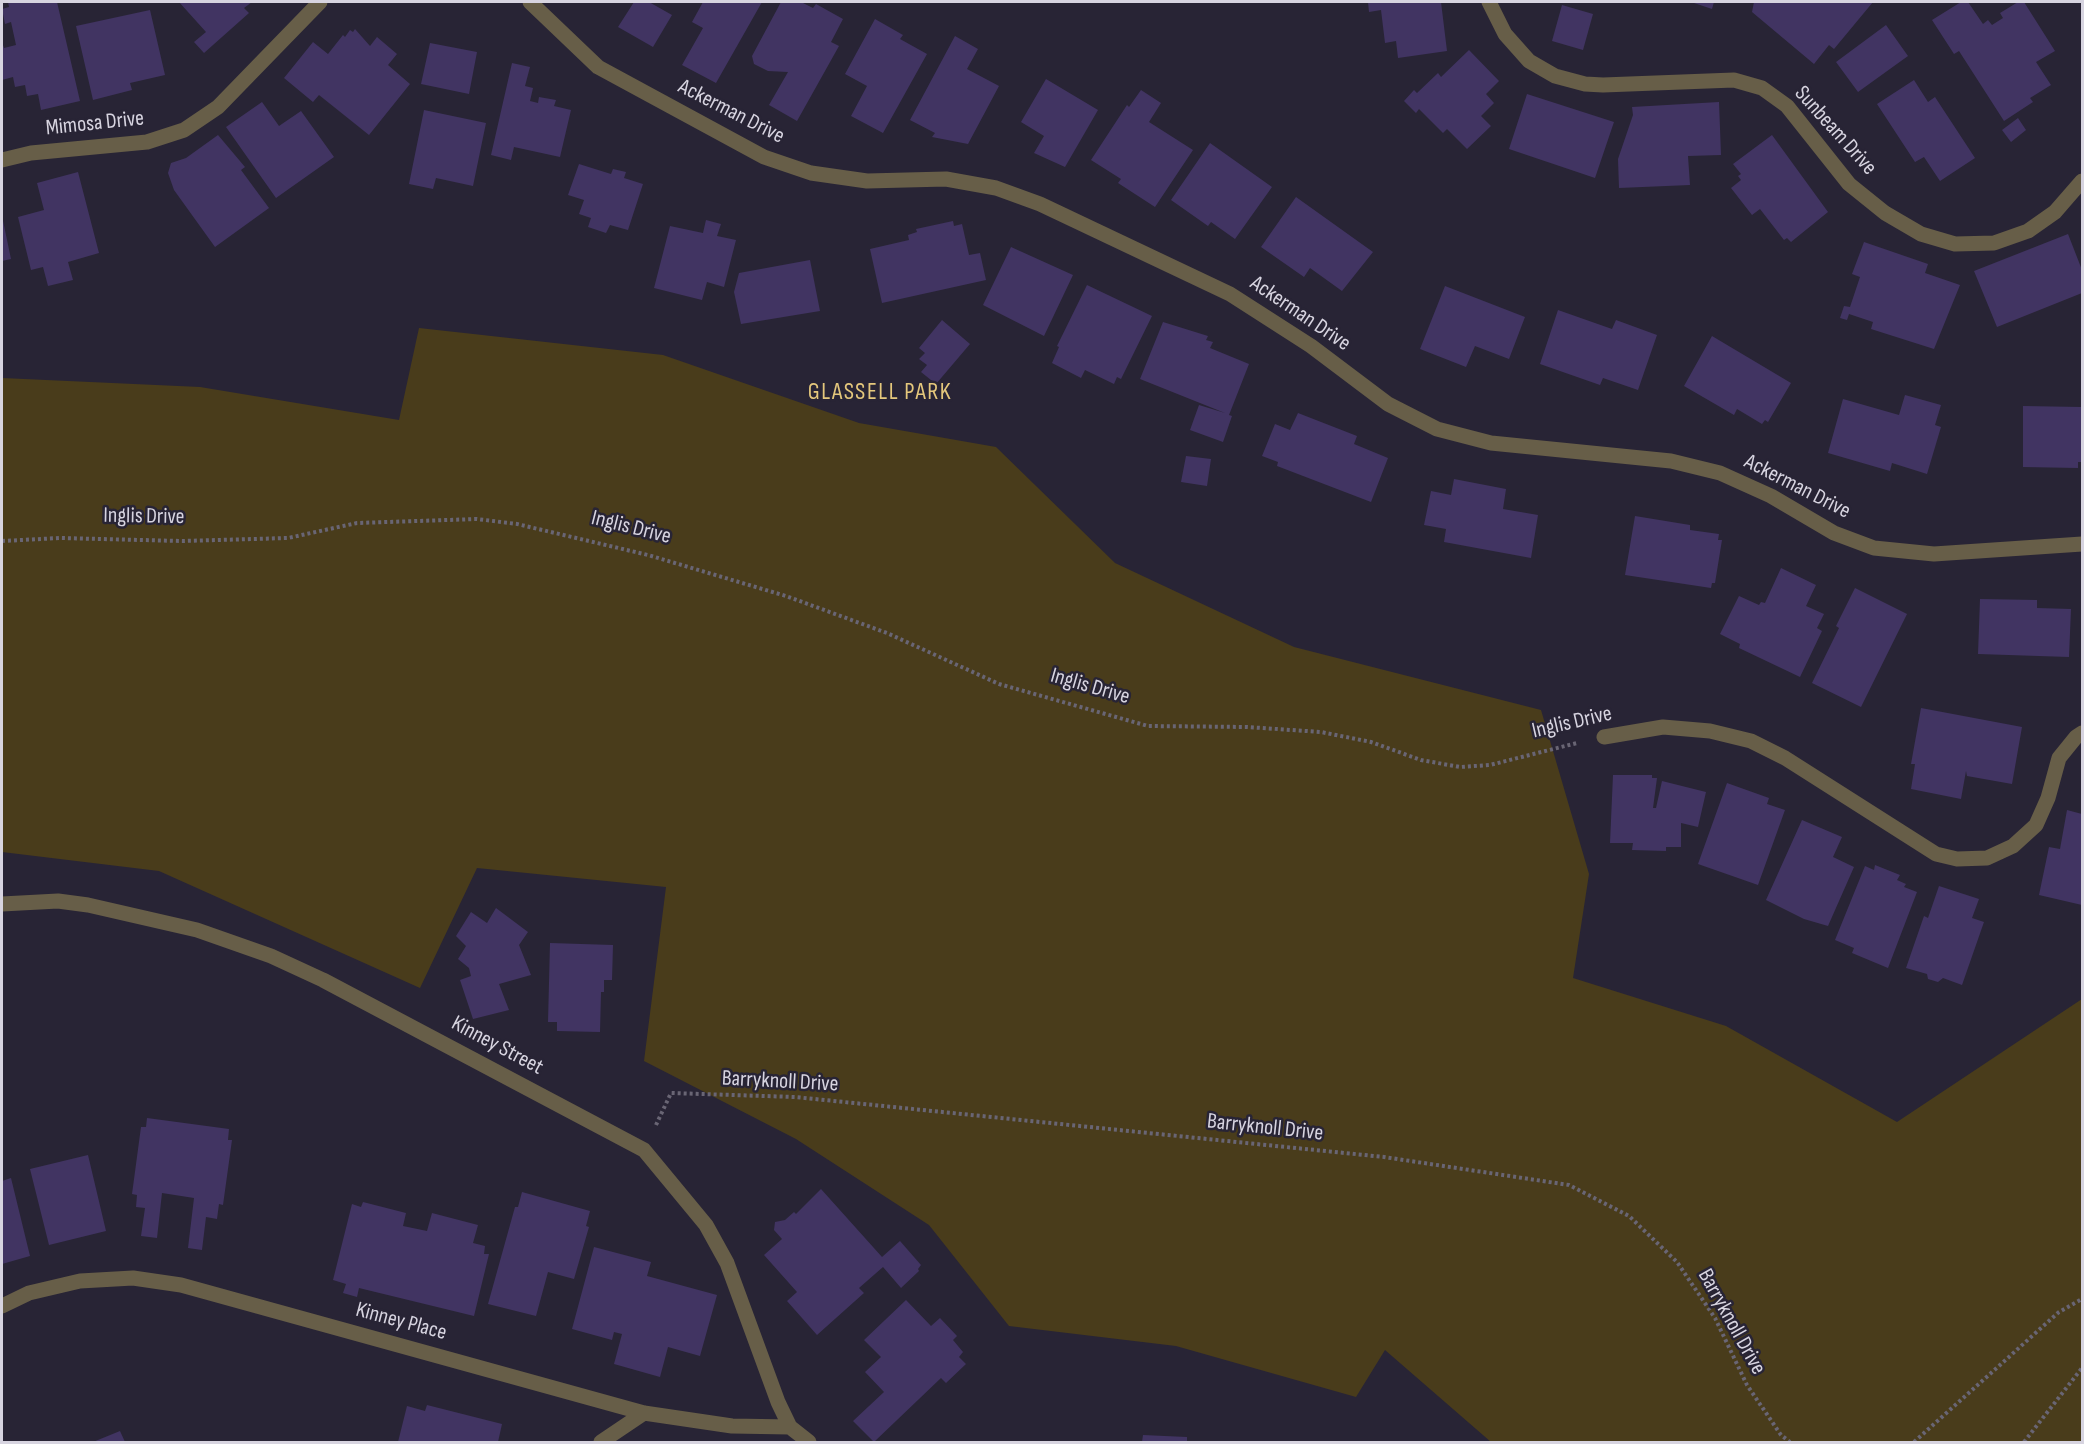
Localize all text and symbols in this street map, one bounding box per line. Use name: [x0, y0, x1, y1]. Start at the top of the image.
street label: Ackerman Drive: [673, 74, 789, 150]
street label: Sunbeam Drive: [1788, 81, 1882, 181]
street label: Mimosa Drive: [45, 106, 145, 142]
street label: Ackerman Drive: [1245, 271, 1355, 357]
district label: GLASSELL PARK: [808, 379, 952, 407]
street label: Ackerman Drive: [1739, 449, 1855, 525]
street label: Inglis Drive: [103, 503, 185, 531]
street label: Inglis Drive: [588, 505, 674, 551]
street label: Inglis Drive: [1047, 663, 1133, 711]
street label: Inglis Drive: [1530, 701, 1614, 745]
street label: Kinney Street: [447, 1011, 547, 1081]
street label: Barryknoll Drive: [721, 1066, 839, 1098]
street label: Barryknoll Drive: [1206, 1109, 1324, 1147]
street label: Barryknoll Drive: [1691, 1265, 1771, 1379]
street label: Kinney Place: [353, 1297, 449, 1347]

